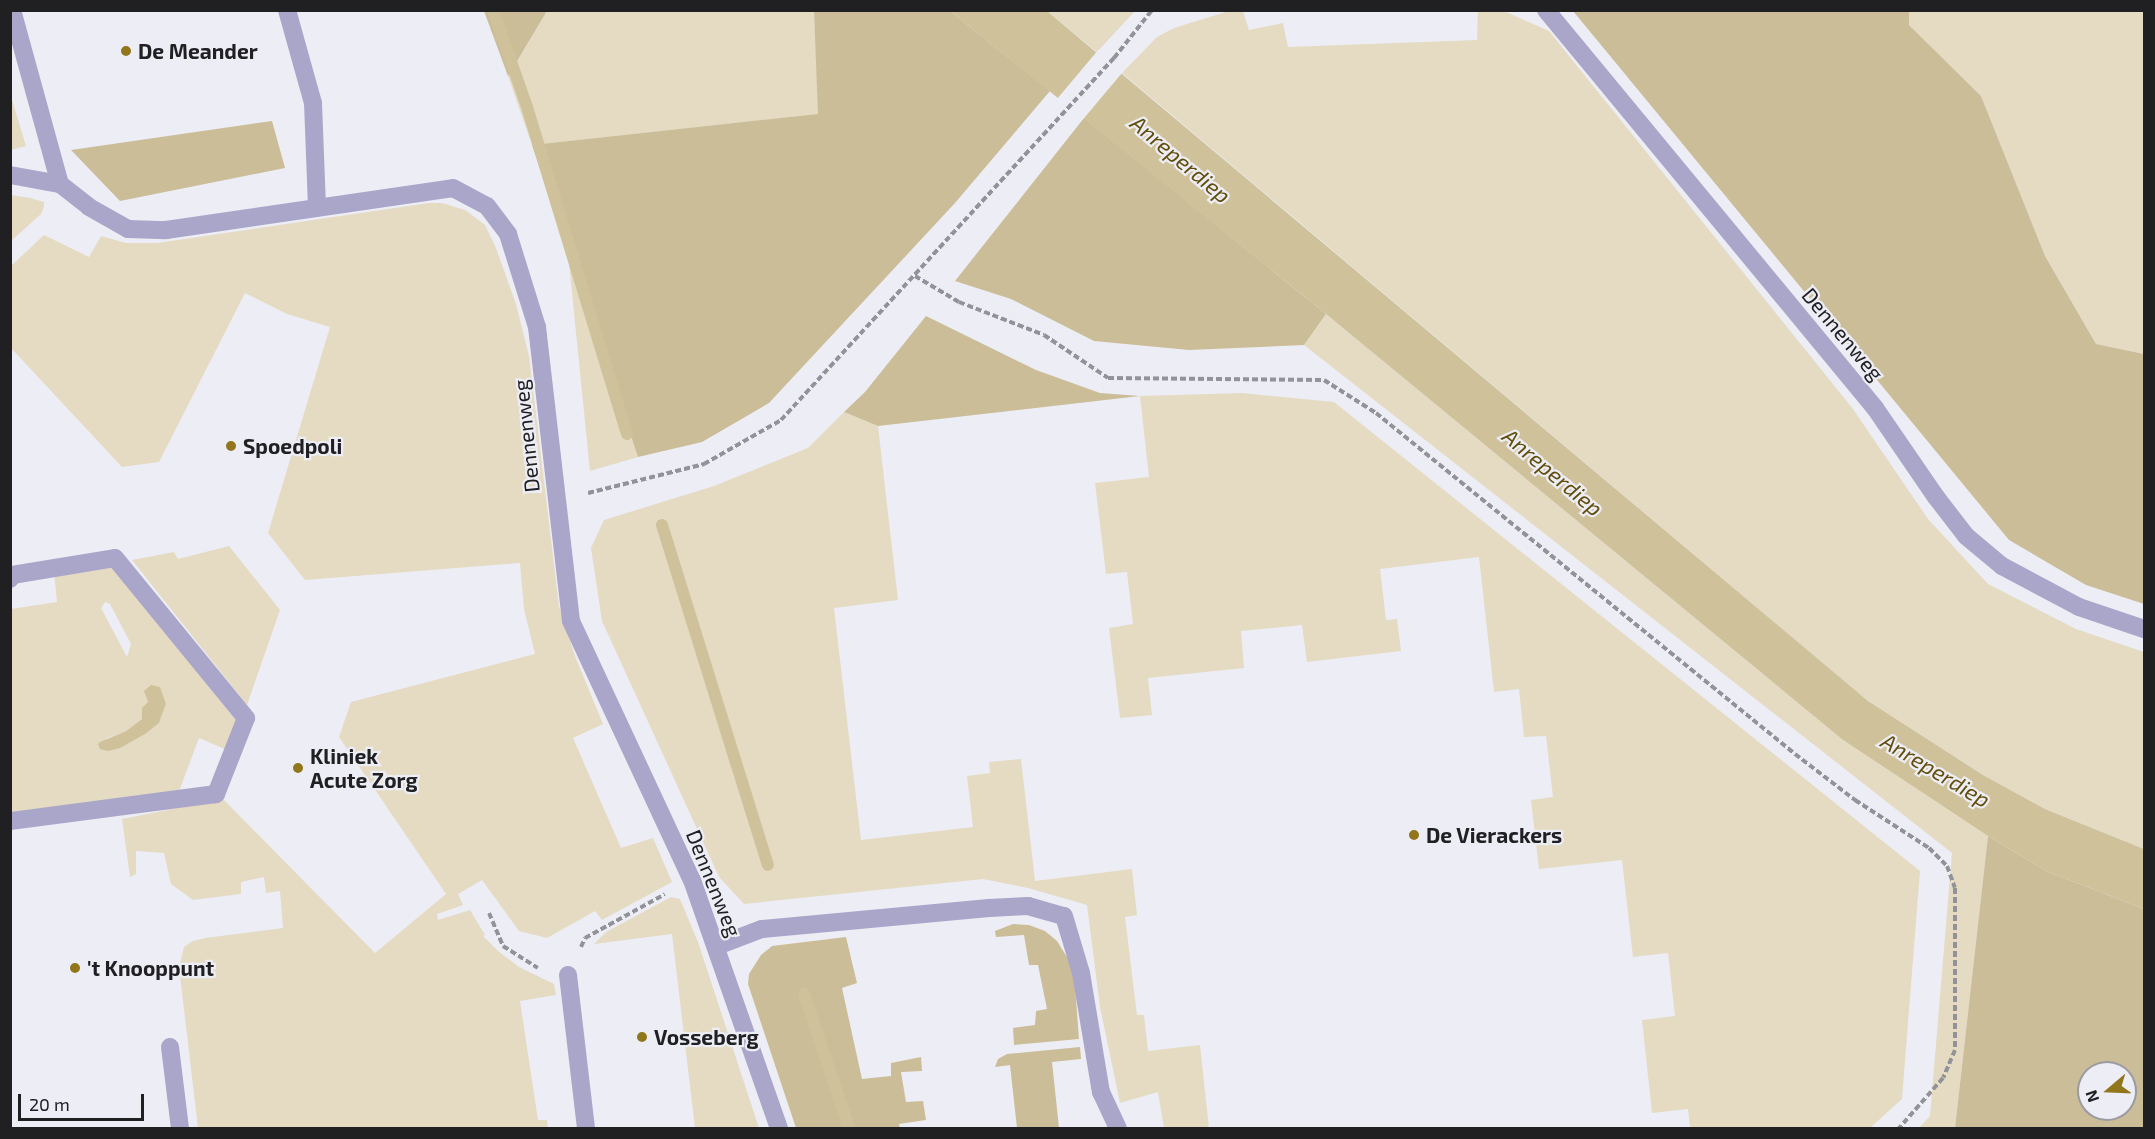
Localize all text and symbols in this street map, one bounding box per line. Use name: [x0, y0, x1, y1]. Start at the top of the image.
place label: De Meander: [138, 38, 258, 64]
marker: De Meander: [119, 44, 133, 58]
water label: Anreperdiep: [1126, 110, 1236, 208]
street label: Dennenweg: [1797, 282, 1889, 386]
street label: Dennenweg: [508, 378, 544, 494]
water label: Anreperdiep: [1498, 423, 1608, 521]
place label: Spoedpoli: [243, 433, 342, 459]
marker: Spoedpoli: [224, 439, 238, 453]
water label: Anreperdiep: [1877, 727, 1995, 813]
place label: Kliniek Acute Zorg: [310, 743, 418, 793]
marker: Kliniek Acute Zorg: [291, 761, 305, 775]
place label: De Vierackers: [1426, 822, 1563, 848]
street label: Dennenweg: [681, 826, 747, 940]
marker: De Vierackers: [1407, 828, 1421, 842]
place label: 't Knooppunt: [87, 955, 214, 981]
marker: 't Knooppunt: [68, 961, 82, 975]
place label: Vosseberg: [654, 1024, 759, 1050]
marker: Vosseberg: [635, 1030, 649, 1044]
north arrow: [2077, 1061, 2137, 1121]
scale bar: [21, 1082, 147, 1120]
text: N: [2081, 1088, 2102, 1105]
text: 20 m: [29, 1093, 70, 1115]

